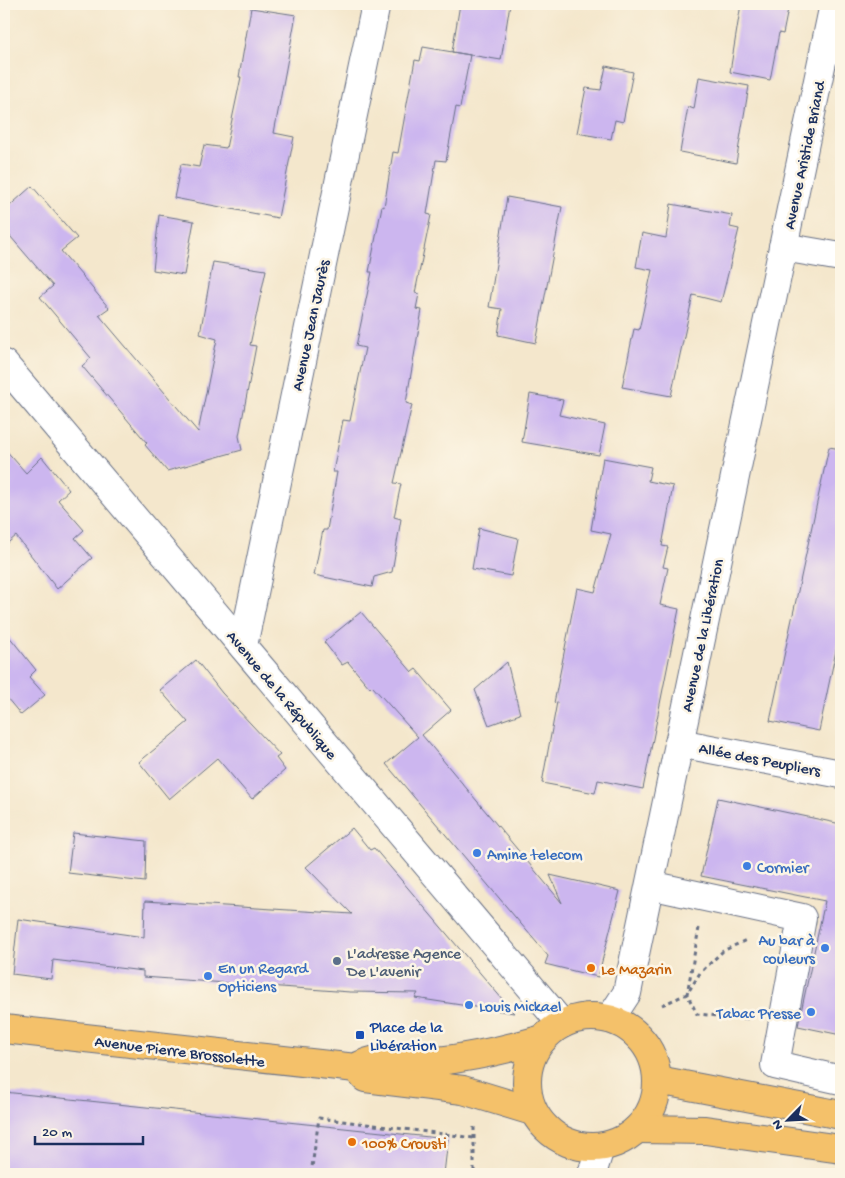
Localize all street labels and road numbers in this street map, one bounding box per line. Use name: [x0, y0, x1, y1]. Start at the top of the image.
street label: Avenue Aristide Briand: [781, 78, 832, 232]
street label: Avenue Jean Jaurès: [289, 257, 336, 393]
street label: Avenue de la Libération: [679, 557, 730, 714]
street label: Avenue de la République: [221, 628, 340, 765]
street label: Allée des Peupliers: [697, 740, 823, 783]
street label: Avenue Pierre Brossolette: [93, 1034, 266, 1073]

